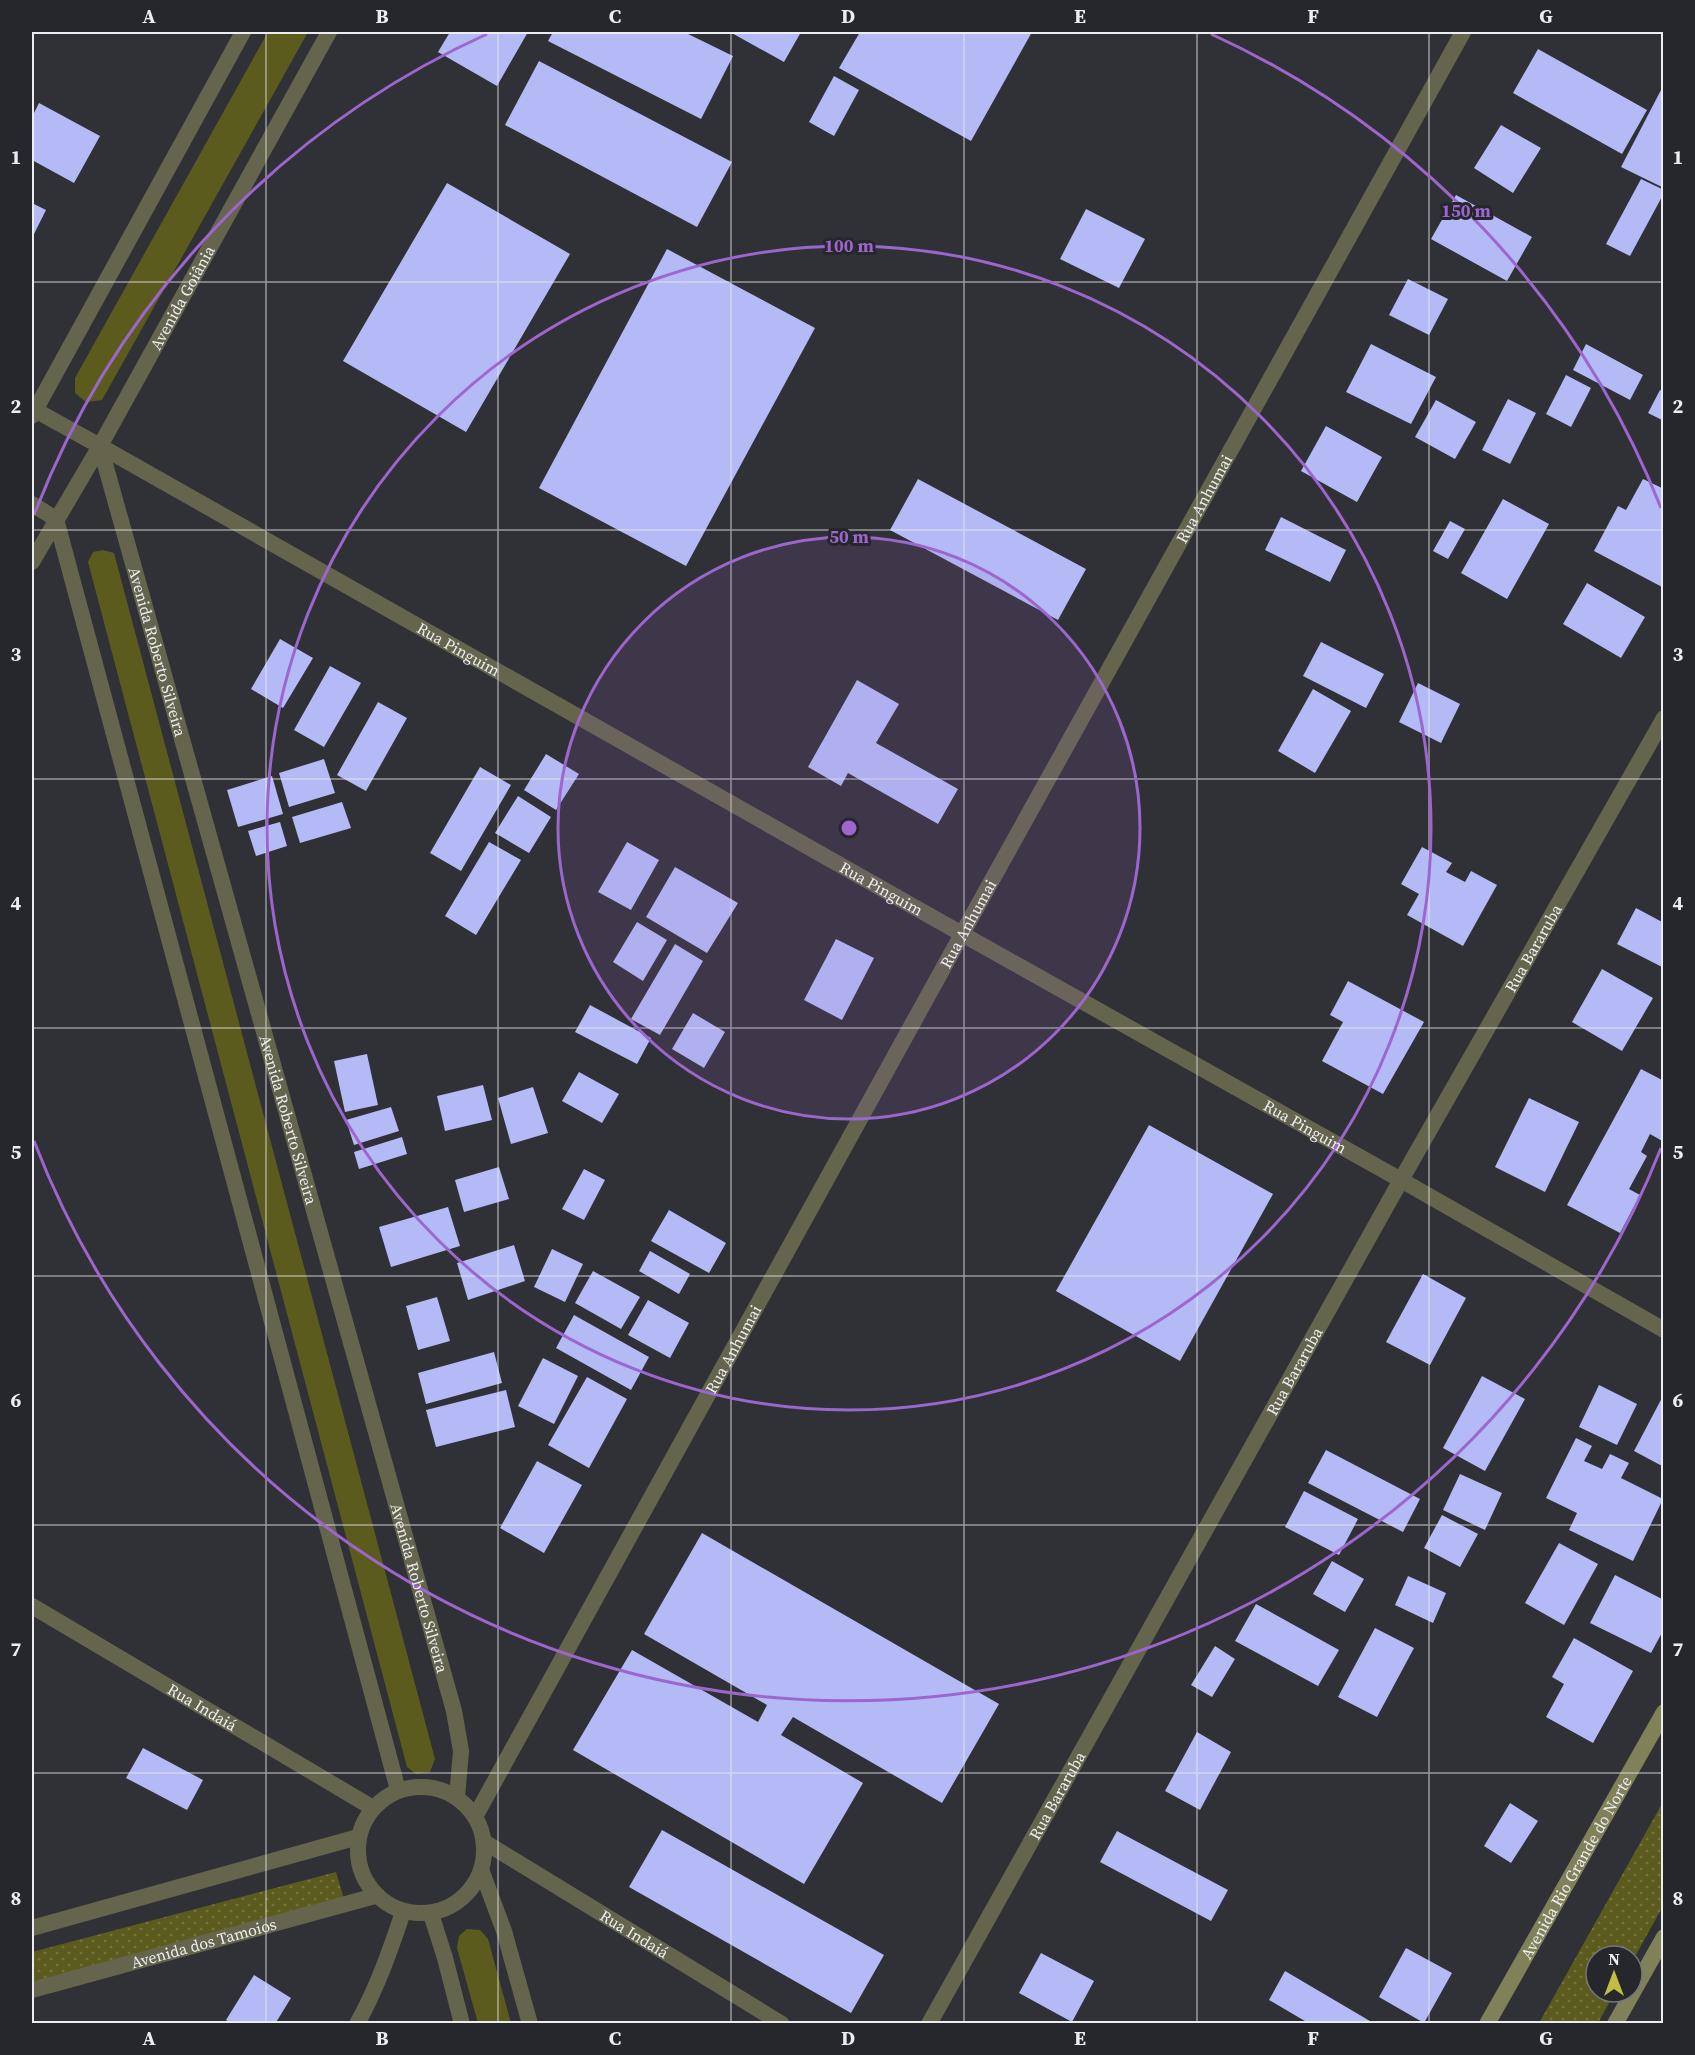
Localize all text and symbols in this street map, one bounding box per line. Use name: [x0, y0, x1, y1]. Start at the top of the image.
text: A: [142, 2, 156, 30]
text: B: [375, 2, 389, 30]
text: C: [609, 2, 621, 30]
text: D: [841, 2, 855, 30]
text: E: [1074, 2, 1086, 30]
text: F: [1307, 2, 1319, 30]
text: G: [1539, 2, 1553, 30]
text: 1: [11, 143, 21, 171]
text: 1: [1673, 143, 1683, 171]
text: 150 m: [1441, 198, 1491, 223]
text: 100 m: [824, 233, 874, 258]
street label: Avenida Goiânia: [144, 241, 220, 354]
text: 2: [11, 392, 22, 420]
text: 2: [1673, 392, 1684, 420]
street label: Rua Anhumai: [1170, 450, 1237, 547]
text: 50 m: [829, 524, 869, 549]
street label: Avenida Roberto Silveira: [123, 565, 192, 740]
street label: Rua Pinguim: [413, 617, 504, 681]
text: 3: [11, 640, 22, 668]
text: 3: [1673, 640, 1684, 668]
centre of rings: [839, 818, 859, 838]
street label: Rua Pinguim: [836, 856, 927, 921]
street label: Rua Anhumai: [934, 875, 1001, 972]
text: 4: [11, 889, 22, 917]
text: 4: [1673, 889, 1684, 917]
street label: Rua Bararuba: [1499, 899, 1567, 996]
street label: Avenida Roberto Silveira: [254, 1033, 323, 1208]
street label: Rua Pinguim: [1260, 1094, 1351, 1159]
text: 5: [11, 1138, 22, 1166]
text: 5: [1673, 1138, 1684, 1166]
street label: Rua Anhumai: [700, 1301, 766, 1397]
street label: Rua Bararuba: [1261, 1322, 1328, 1419]
text: 6: [11, 1386, 22, 1414]
text: 6: [1673, 1386, 1684, 1414]
street label: Avenida Roberto Silveira: [385, 1501, 454, 1676]
text: 7: [11, 1635, 22, 1663]
text: 7: [1673, 1635, 1684, 1663]
street label: Rua Indaiá: [164, 1678, 242, 1736]
street label: Rua Bararuba: [1023, 1747, 1091, 1843]
street label: Avenida Rio Grande do Norte: [1515, 1774, 1635, 1962]
text: 8: [11, 1884, 21, 1912]
text: 8: [1673, 1884, 1683, 1912]
street label: Rua Indaiá: [596, 1904, 674, 1964]
street label: Avenida dos Tamoios: [128, 1913, 279, 1973]
north arrow: [1584, 1944, 1644, 2004]
text: A: [142, 2024, 156, 2052]
text: B: [375, 2024, 389, 2052]
text: C: [609, 2024, 621, 2052]
text: D: [841, 2024, 855, 2052]
text: E: [1074, 2024, 1086, 2052]
text: F: [1307, 2024, 1319, 2052]
text: G: [1539, 2024, 1553, 2052]

